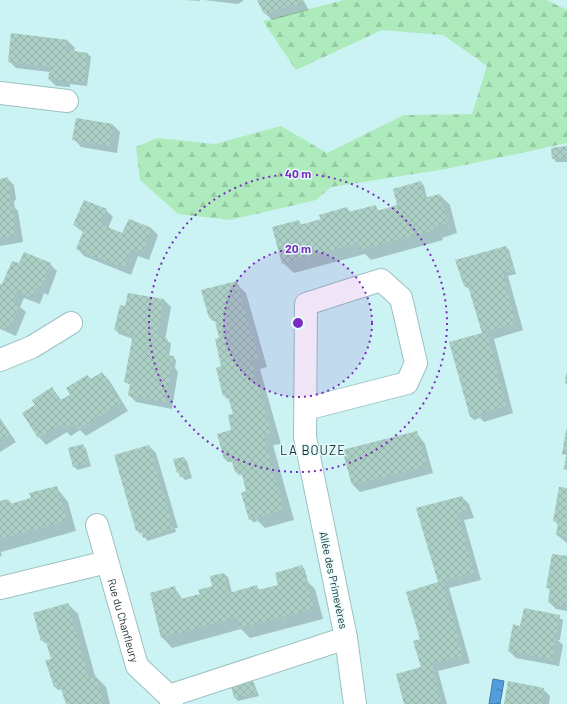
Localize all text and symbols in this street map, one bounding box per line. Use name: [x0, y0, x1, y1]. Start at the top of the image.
text: 40 m: [285, 166, 311, 180]
text: 20 m: [285, 241, 311, 255]
centre of rings: [291, 316, 305, 330]
district label: LA BOUZE: [280, 442, 346, 458]
street label: Allée des Primevères: [317, 530, 351, 630]
street label: Rue du Chanfleury: [106, 577, 142, 664]

